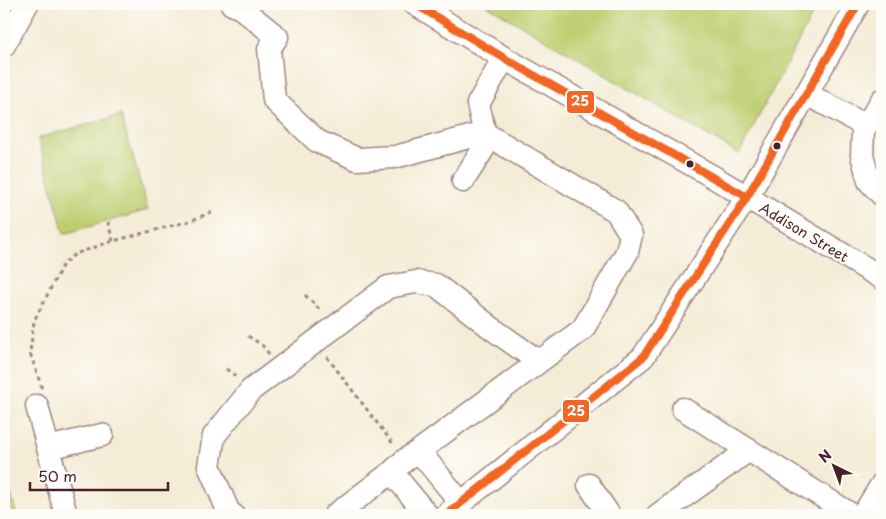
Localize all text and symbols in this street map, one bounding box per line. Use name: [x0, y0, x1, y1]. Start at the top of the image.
line badge: 25: [566, 90, 595, 114]
text: 25: [571, 90, 589, 111]
unlabelled marker: [772, 141, 782, 151]
unlabelled marker: [685, 159, 695, 169]
street label: Addison Street: [755, 197, 853, 267]
line badge: 25: [562, 399, 590, 423]
text: 25: [567, 400, 585, 421]
north arrow: [808, 442, 858, 492]
text: N: [814, 444, 836, 467]
scale bar: [30, 459, 168, 491]
text: 50 m: [38, 464, 77, 487]

